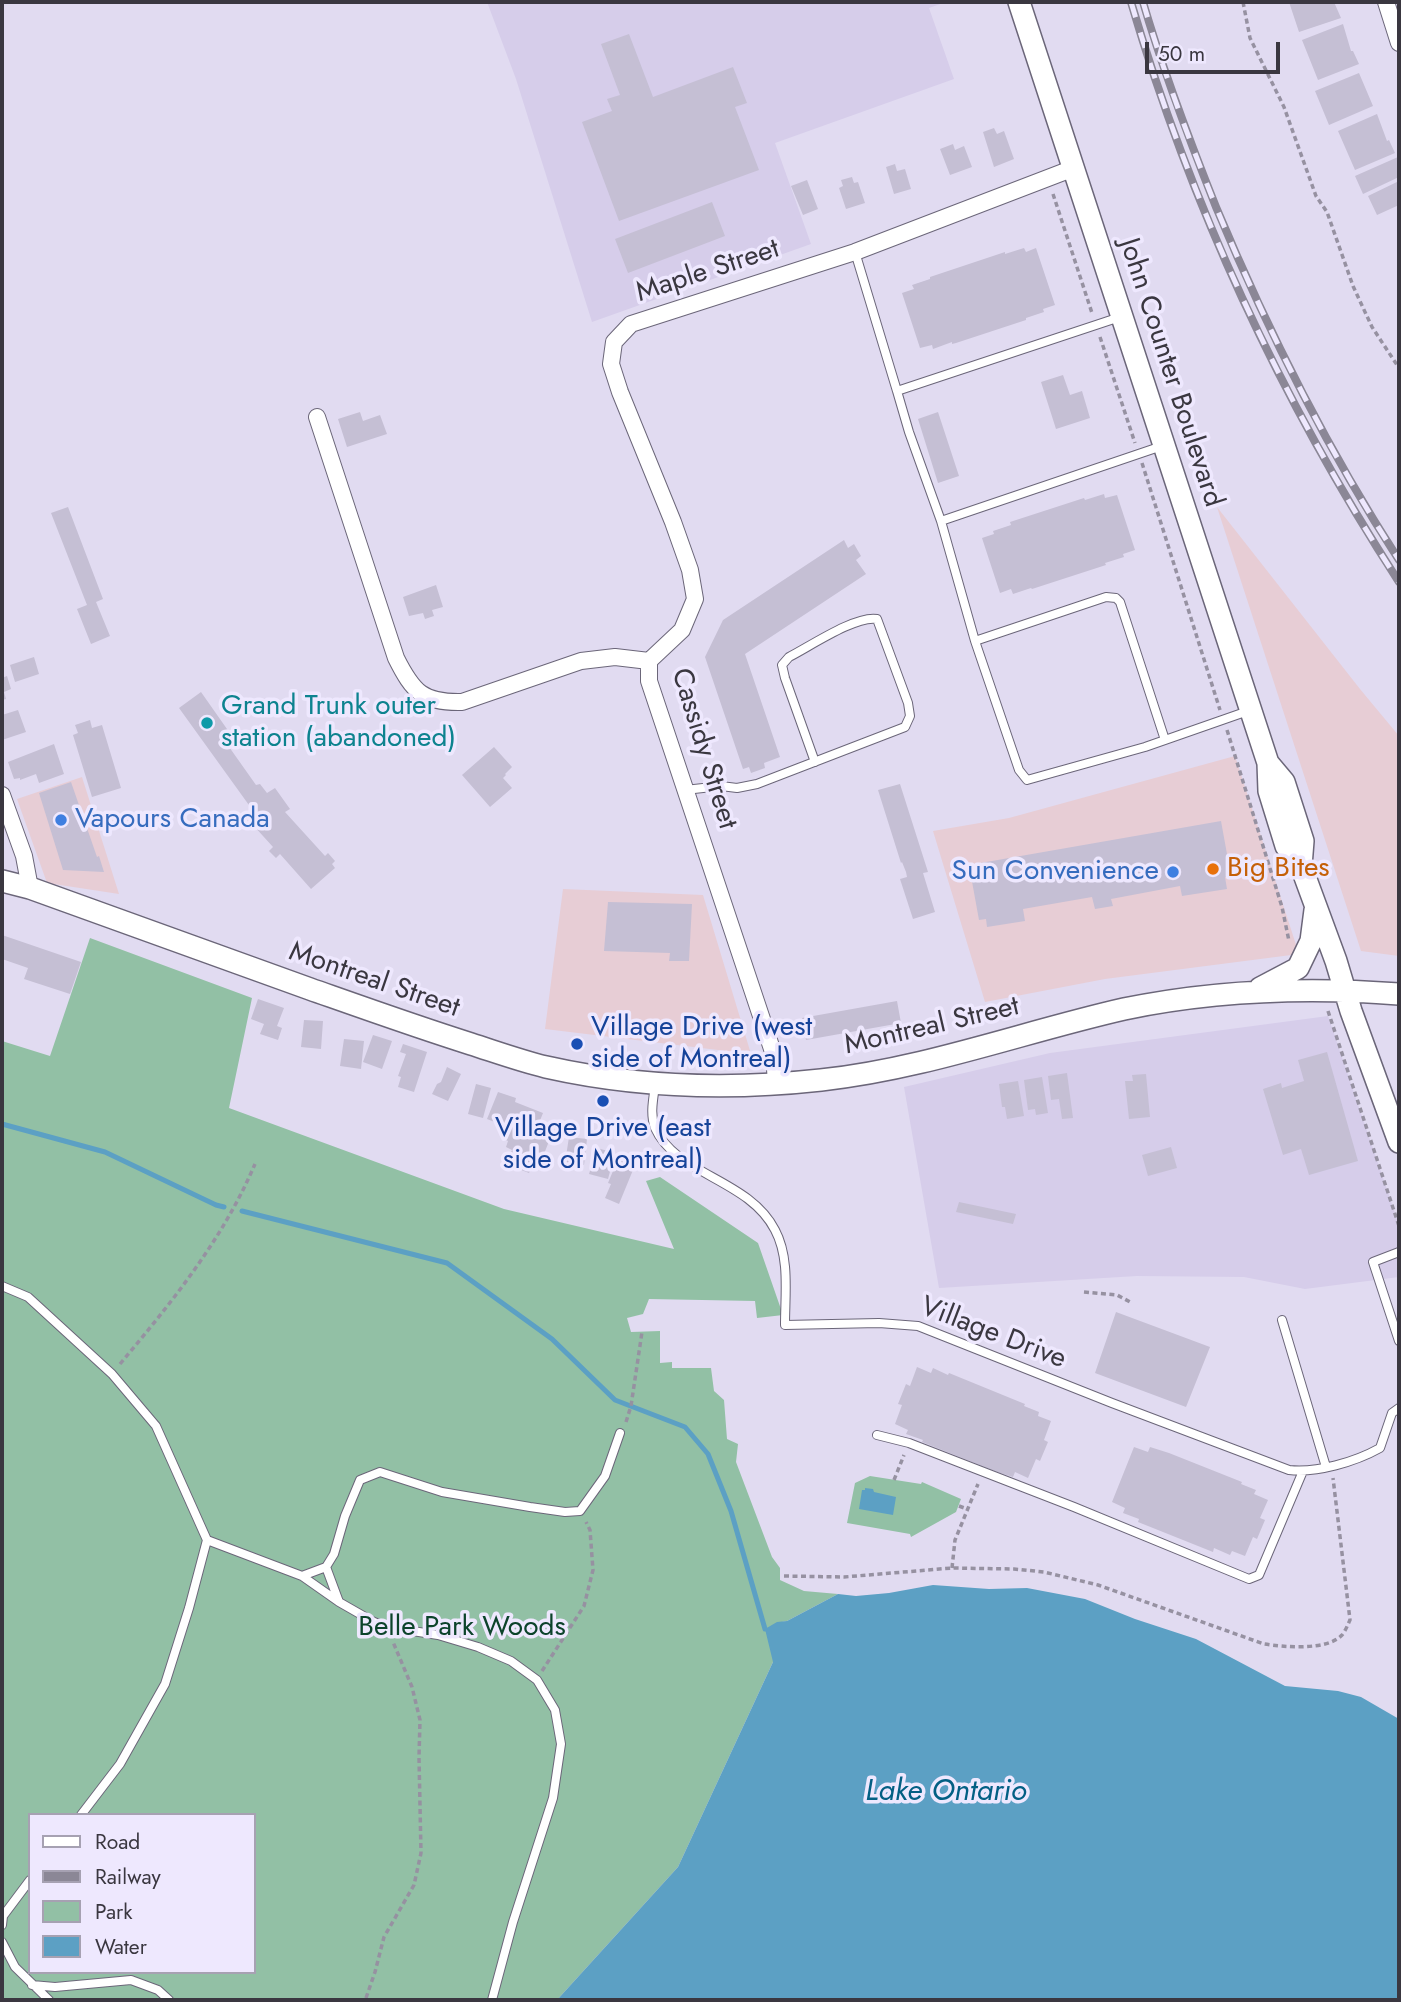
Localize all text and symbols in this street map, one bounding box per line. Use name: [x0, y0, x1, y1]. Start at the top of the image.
scale bar: [1149, 28, 1284, 72]
text: 50 m: [1158, 39, 1205, 69]
street label: Maple Street: [632, 233, 784, 311]
street label: John Counter Boulevard: [1111, 235, 1229, 511]
street label: Cassidy Street: [663, 665, 743, 833]
place label: Grand Trunk outer station (abandoned): [221, 690, 456, 756]
marker: Grand Trunk outer station (abandoned): [199, 715, 215, 731]
place label: Vapours Canada: [75, 803, 270, 837]
marker: Vapours Canada: [53, 812, 69, 828]
place label: Big Bites: [1227, 852, 1330, 886]
place label: Sun Convenience: [952, 855, 1159, 889]
marker: Big Bites: [1205, 861, 1221, 877]
marker: Sun Convenience: [1165, 864, 1181, 880]
street label: Montreal Street: [284, 936, 464, 1026]
street label: Montreal Street: [841, 991, 1023, 1063]
place label: Village Drive (west side of Montreal): [591, 1011, 812, 1077]
marker: Village Drive (west side of Montreal): [569, 1036, 585, 1052]
marker: Village Drive (east side of Montreal): [595, 1093, 611, 1109]
place label: Village Drive (east side of Montreal): [495, 1112, 711, 1178]
street label: Village Drive: [915, 1291, 1071, 1377]
park label: Belle Park Woods: [358, 1611, 566, 1645]
water label: Lake Ontario: [865, 1775, 1027, 1811]
legend: [28, 1813, 256, 1974]
text: Road: [95, 1827, 140, 1857]
text: Railway: [95, 1862, 161, 1892]
text: Park: [95, 1897, 132, 1927]
text: Water: [95, 1932, 147, 1962]

